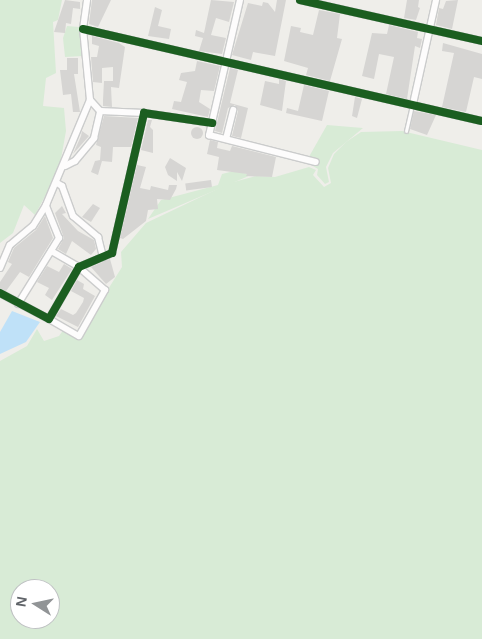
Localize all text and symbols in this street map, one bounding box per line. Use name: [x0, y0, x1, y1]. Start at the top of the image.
north arrow: [10, 579, 60, 629]
text: N: [12, 595, 30, 608]

